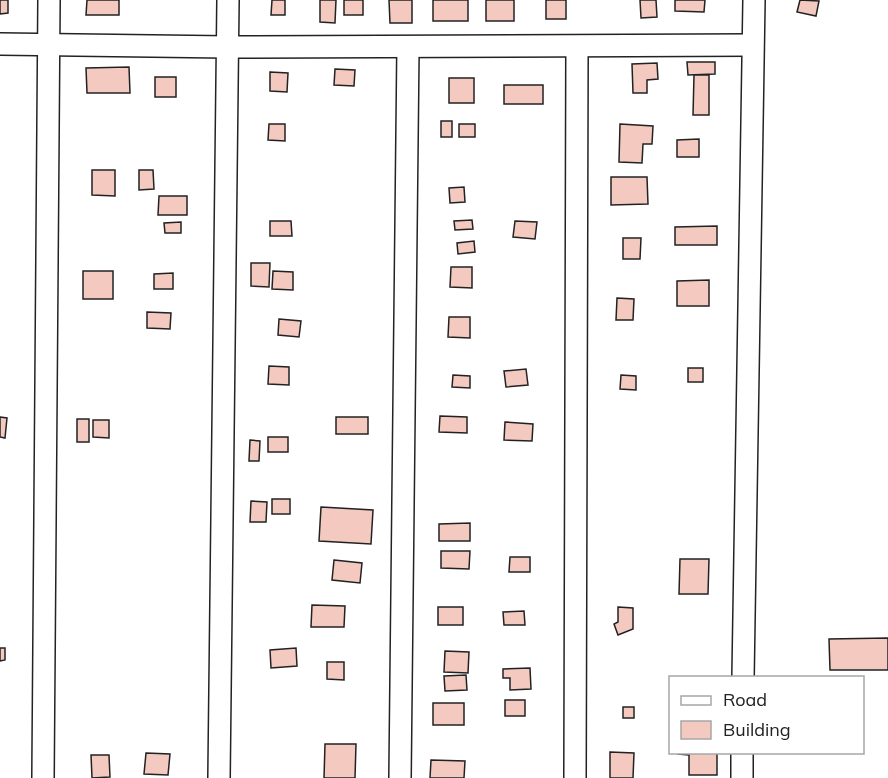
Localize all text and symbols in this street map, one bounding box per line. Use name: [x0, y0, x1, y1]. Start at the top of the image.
legend: [669, 676, 864, 754]
text: Road: [723, 688, 767, 711]
text: Building: [723, 718, 791, 741]

